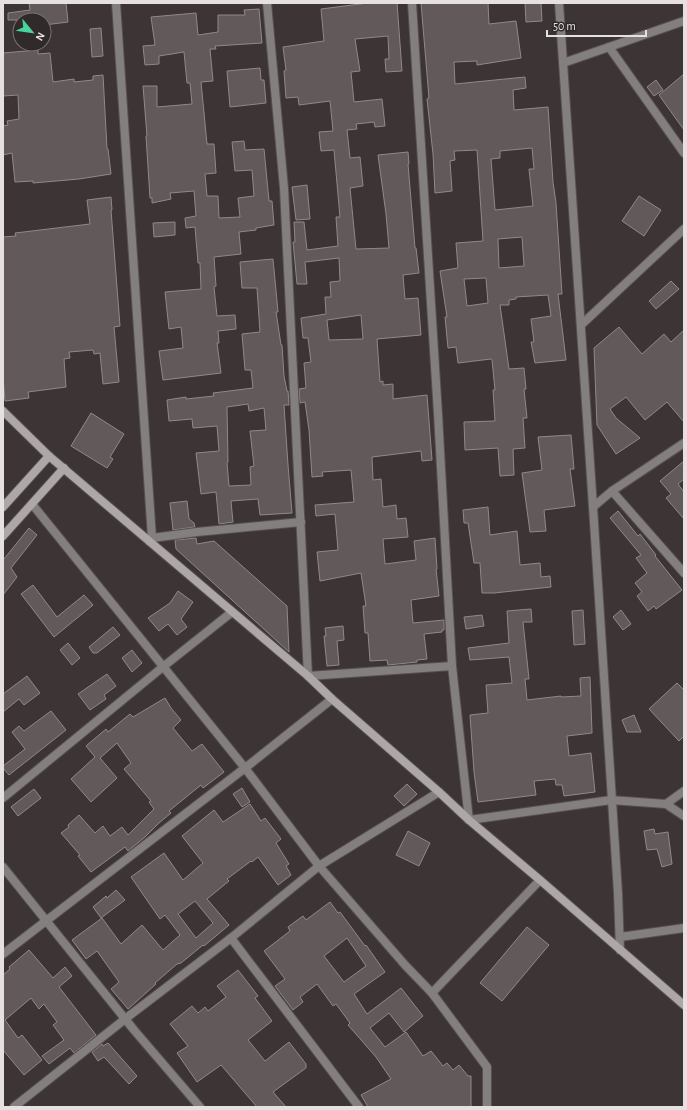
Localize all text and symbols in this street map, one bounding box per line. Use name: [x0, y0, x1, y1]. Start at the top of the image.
north arrow: [12, 12, 52, 52]
scale bar: [547, 12, 646, 38]
text: 50 m: [553, 20, 576, 32]
text: N: [34, 31, 47, 43]

